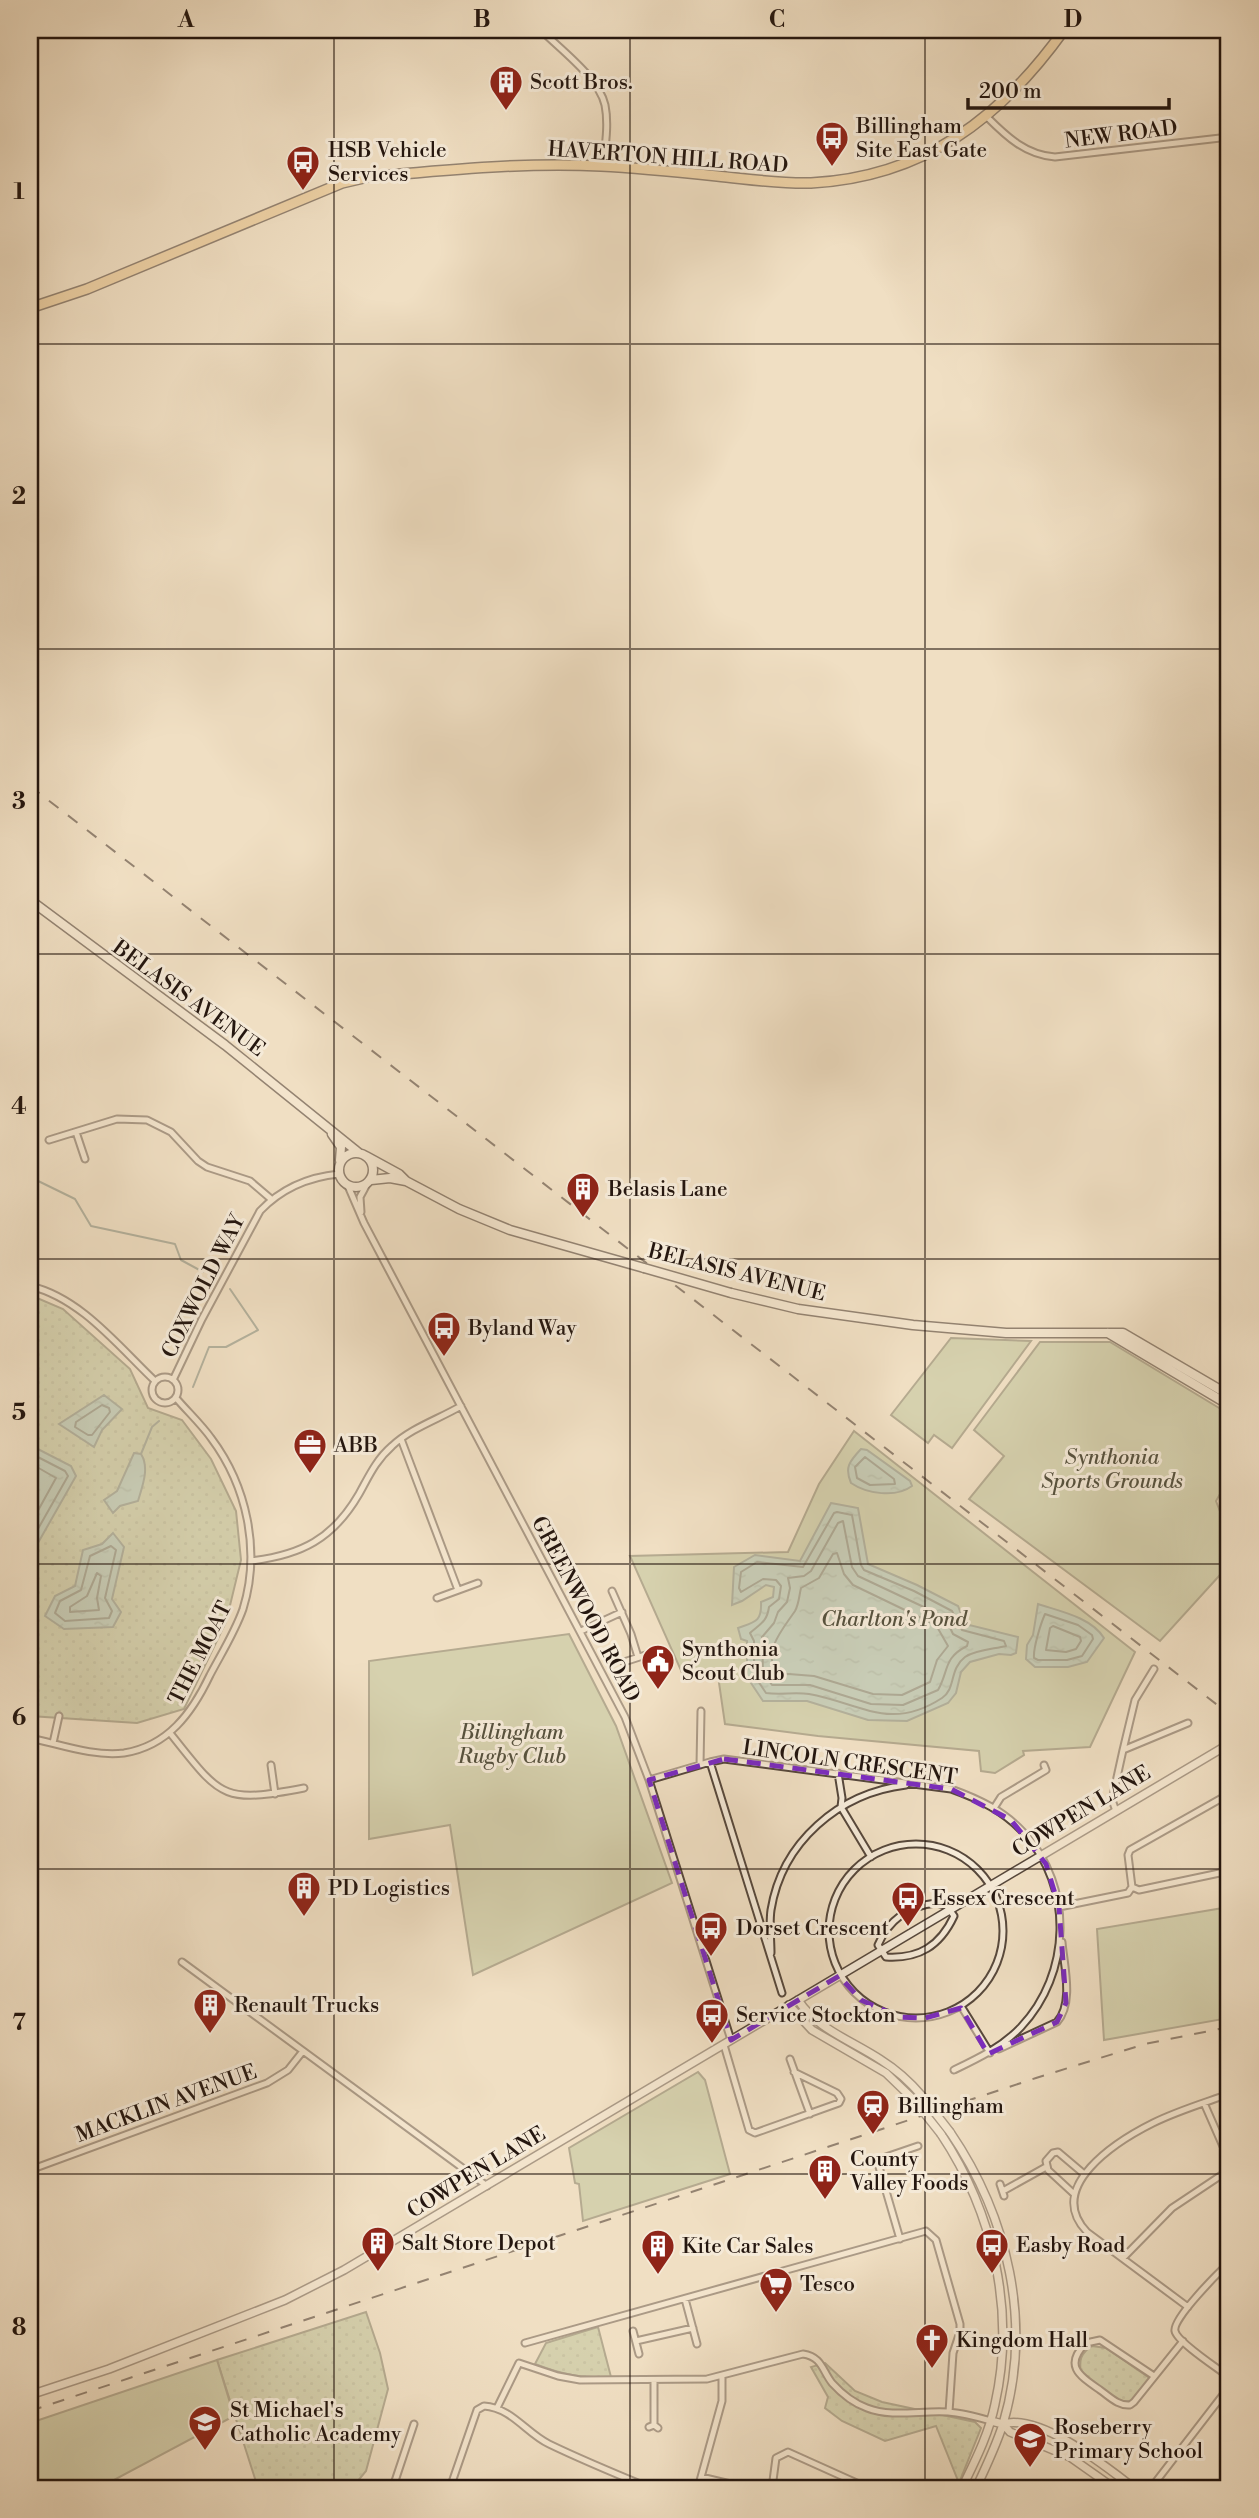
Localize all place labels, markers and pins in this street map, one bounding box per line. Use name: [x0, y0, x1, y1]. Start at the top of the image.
building icon: Scott Bros.: [487, 63, 525, 112]
place label: Scott Bros.: [530, 70, 633, 96]
place label: Billingham Site East Gate: [855, 114, 987, 164]
bus stop icon: Billingham Site East Gate: [813, 119, 851, 168]
place label: HSB Vehicle Services: [328, 138, 447, 188]
bus stop icon: HSB Vehicle Services: [284, 143, 322, 192]
building icon: Belasis Lane: [564, 1170, 602, 1219]
place label: Belasis Lane: [607, 1177, 728, 1203]
bus stop icon: Byland Way: [425, 1309, 463, 1358]
place label: Byland Way: [467, 1316, 577, 1342]
office icon: ABB: [291, 1426, 329, 1475]
place label: ABB: [333, 1433, 378, 1459]
place label: Synthonia Scout Club: [682, 1637, 785, 1687]
public building icon: Synthonia Scout Club: [639, 1642, 677, 1691]
building icon: PD Logistics: [285, 1869, 323, 1918]
place label: PD Logistics: [328, 1876, 450, 1902]
bus stop icon: Essex Crescent: [889, 1879, 927, 1928]
place label: Essex Crescent: [932, 1886, 1075, 1912]
bus stop icon: Dorset Crescent: [692, 1909, 730, 1958]
place label: Dorset Crescent: [736, 1916, 890, 1942]
building icon: Renault Trucks: [191, 1986, 229, 2035]
place label: Renault Trucks: [234, 1993, 379, 2019]
bus stop icon: Service Stockton: [693, 1996, 731, 2045]
place label: Service Stockton: [736, 2003, 896, 2029]
station icon: Billingham: [854, 2087, 892, 2136]
place label: Billingham: [897, 2094, 1004, 2120]
place label: County Valley Foods: [849, 2147, 968, 2197]
building icon: County Valley Foods: [806, 2152, 844, 2201]
building icon: Salt Store Depot: [359, 2224, 397, 2273]
bus stop icon: Easby Road: [973, 2226, 1011, 2275]
building icon: Kite Car Sales: [639, 2227, 677, 2276]
place label: Salt Store Depot: [402, 2231, 556, 2257]
place label: Easby Road: [1016, 2233, 1125, 2259]
place label: Kite Car Sales: [682, 2234, 813, 2260]
supermarket icon: Tesco: [757, 2265, 795, 2314]
place label: Tesco: [800, 2272, 855, 2298]
church icon: Kingdom Hall: [913, 2321, 951, 2370]
place label: Kingdom Hall: [956, 2328, 1088, 2354]
place label: St Michael's Catholic Academy: [230, 2398, 402, 2448]
school or university icon: St Michael's Catholic Academy: [186, 2403, 224, 2452]
place label: Roseberry Primary School: [1054, 2415, 1203, 2465]
school or university icon: Roseberry Primary School: [1011, 2420, 1049, 2469]

